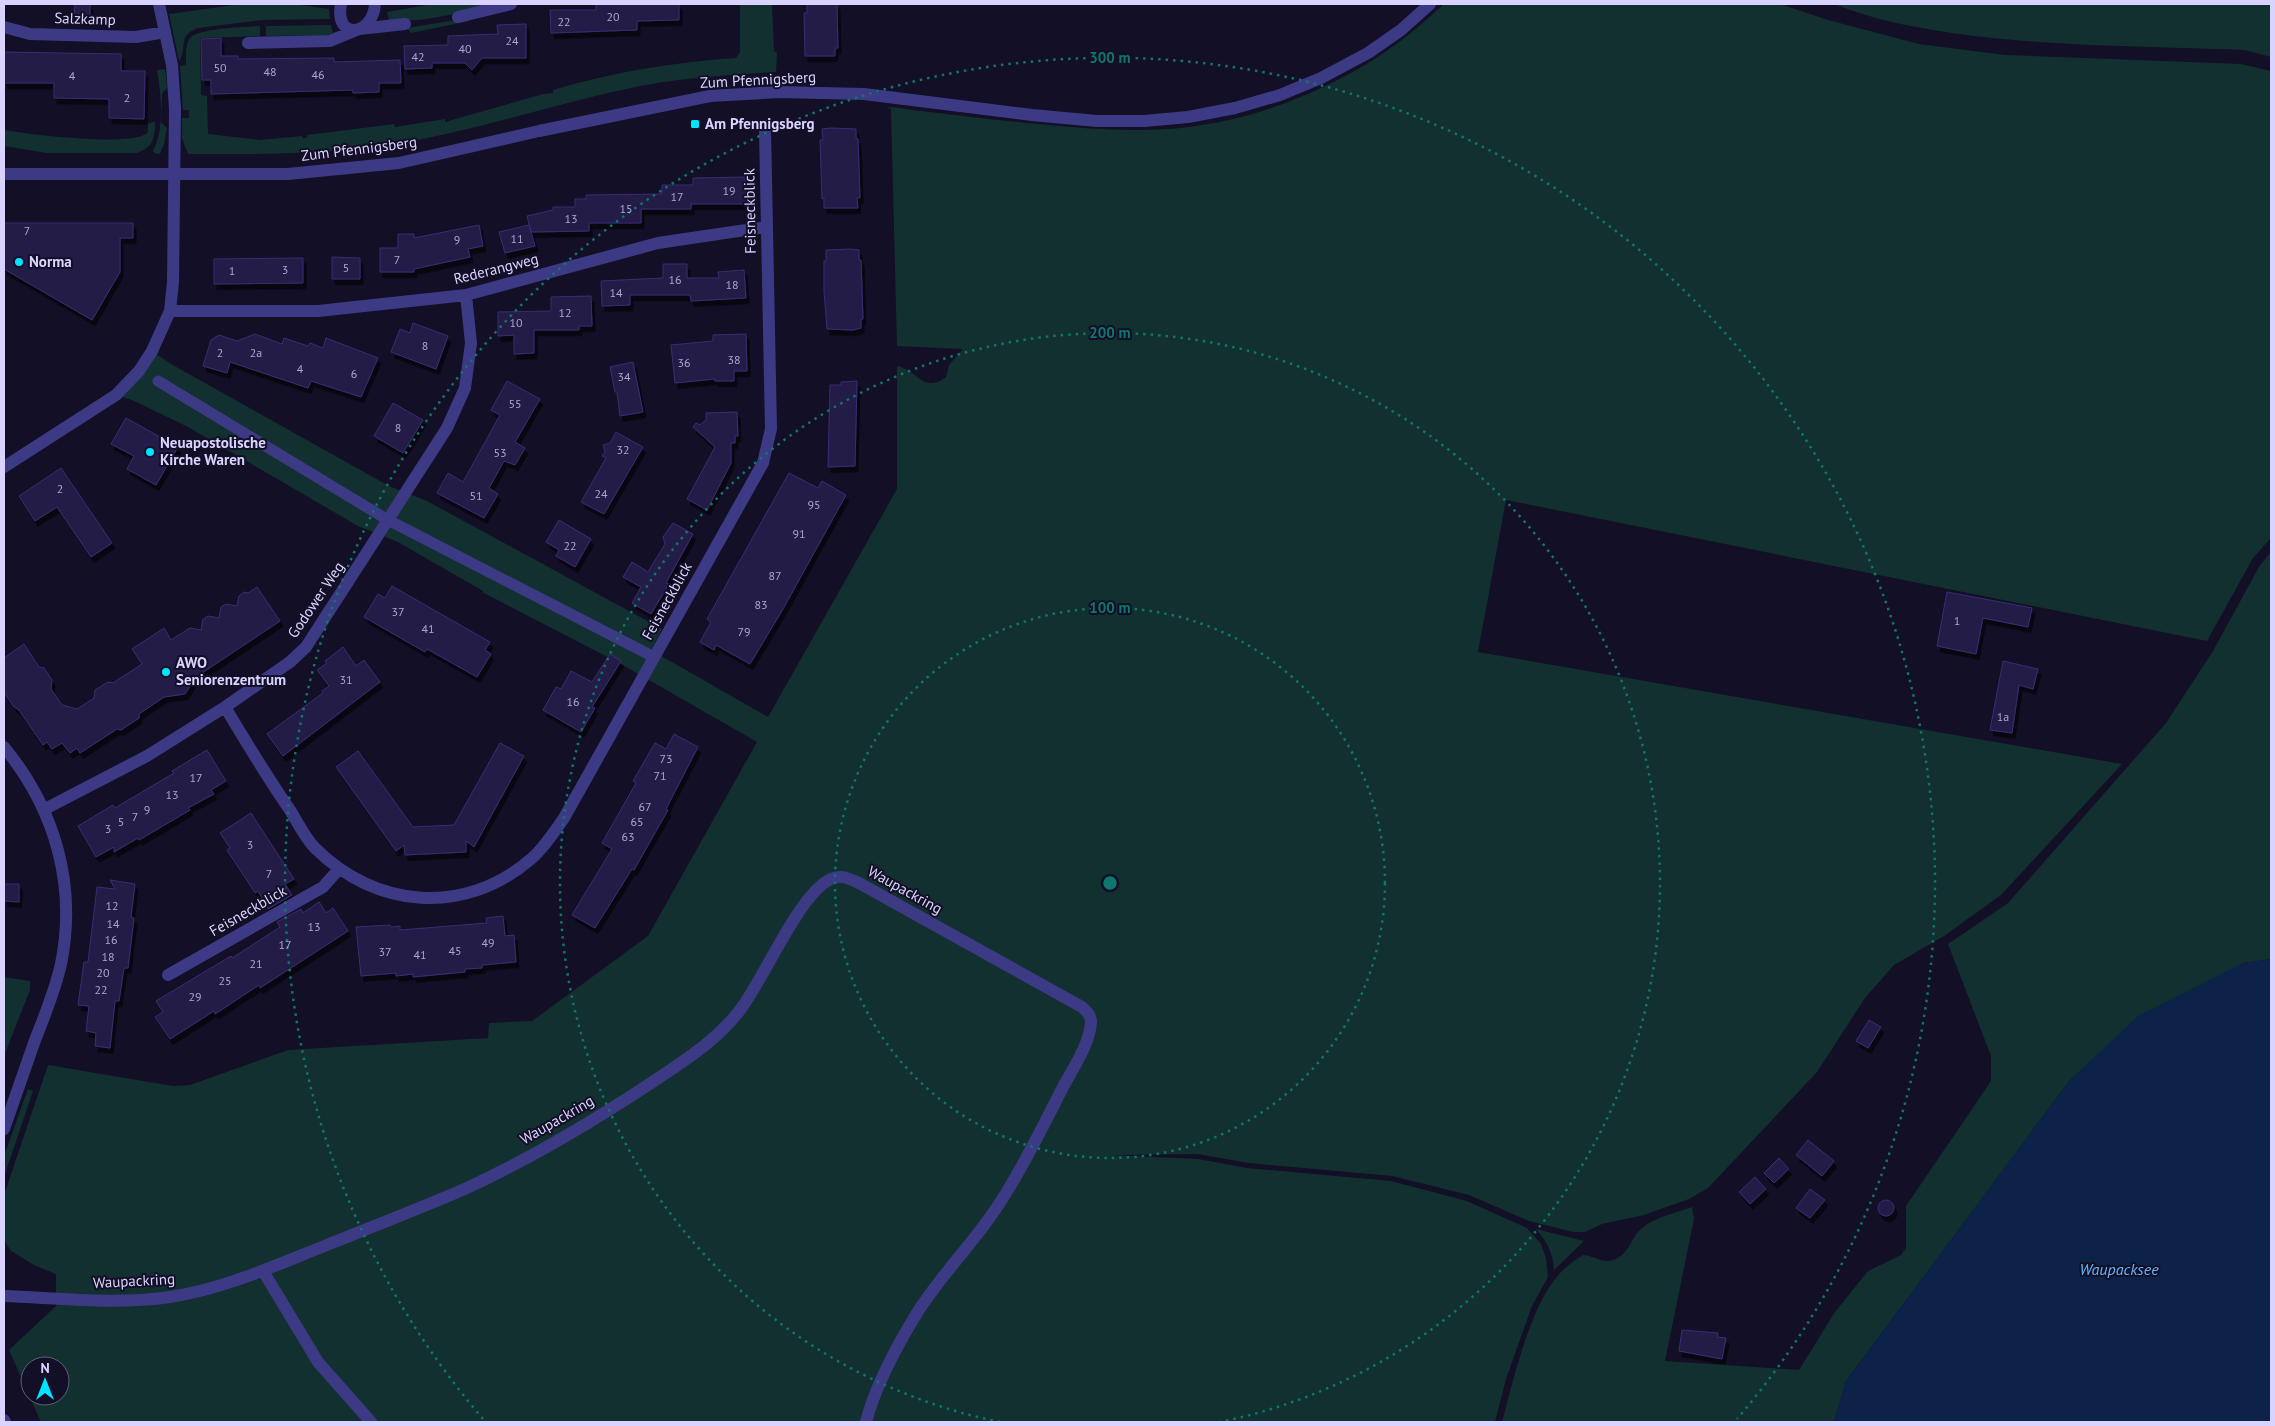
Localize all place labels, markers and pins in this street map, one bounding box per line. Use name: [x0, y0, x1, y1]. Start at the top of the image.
place label: Am Pfennigsberg: [705, 114, 815, 133]
marker: Am Pfennigsberg: [689, 118, 701, 130]
place label: Norma: [29, 252, 72, 271]
marker: Norma: [13, 256, 25, 268]
place label: Neuapostolische Kirche Waren: [160, 433, 266, 469]
marker: Neuapostolische Kirche Waren: [144, 446, 156, 458]
place label: AWO Seniorenzentrum: [176, 653, 286, 689]
marker: AWO Seniorenzentrum: [160, 666, 172, 678]
centre of rings: [1101, 874, 1119, 892]

